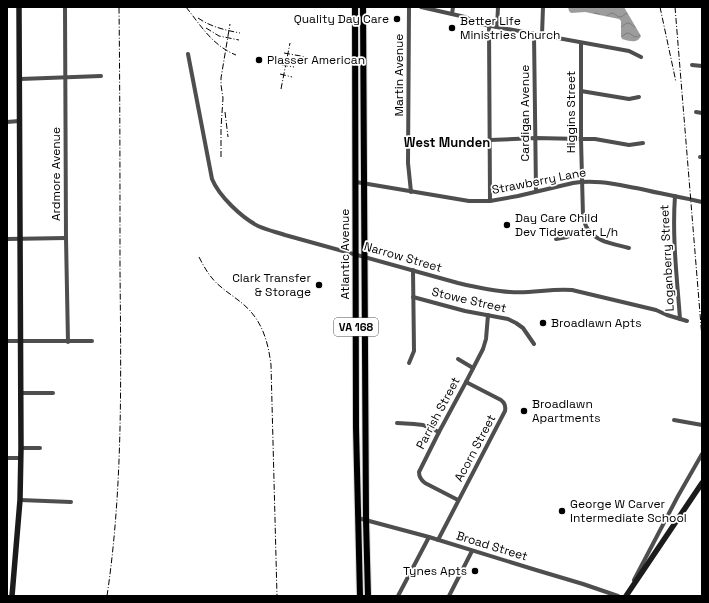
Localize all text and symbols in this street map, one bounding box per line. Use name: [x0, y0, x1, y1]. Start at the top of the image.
place label: Quality Day Care: [294, 11, 389, 27]
place label: Better Life Ministries Church: [460, 13, 560, 43]
marker: Quality Day Care: [392, 14, 402, 24]
marker: Better Life Ministries Church: [447, 23, 457, 33]
street label: Martin Avenue: [391, 34, 407, 116]
place label: Plasser American: [267, 52, 365, 68]
marker: Plasser American: [254, 55, 264, 65]
street label: Cardigan Avenue: [517, 65, 533, 161]
street label: Higgins Street: [563, 71, 579, 153]
street label: Ardmore Avenue: [48, 127, 64, 221]
district label: West Munden: [404, 134, 490, 151]
street label: Strawberry Lane: [490, 164, 588, 198]
street label: Loganberry Street: [656, 204, 678, 312]
street label: Atlantic Avenue: [337, 209, 353, 299]
place label: Day Care Child Dev Tidewater L/h: [515, 210, 618, 240]
marker: Day Care Child Dev Tidewater L/h: [502, 220, 512, 230]
street label: Narrow Street: [362, 238, 444, 276]
place label: Clark Transfer & Storage: [232, 270, 311, 300]
marker: Clark Transfer & Storage: [314, 280, 324, 290]
street label: Stowe Street: [430, 284, 508, 316]
place label: Broadlawn Apts: [551, 315, 642, 331]
road number: VA 168: [334, 318, 378, 336]
marker: Broadlawn Apts: [538, 318, 548, 328]
street label: Parrish Street: [412, 374, 464, 452]
place label: Broadlawn Apartments: [532, 396, 601, 426]
marker: Broadlawn Apartments: [519, 406, 529, 416]
street label: Acorn Street: [451, 412, 499, 484]
place label: George W Carver Intermediate School: [570, 496, 687, 526]
marker: George W Carver Intermediate School: [557, 506, 567, 516]
street label: Broad Street: [454, 528, 530, 564]
place label: Tynes Apts: [403, 563, 467, 579]
marker: Tynes Apts: [470, 566, 480, 576]

